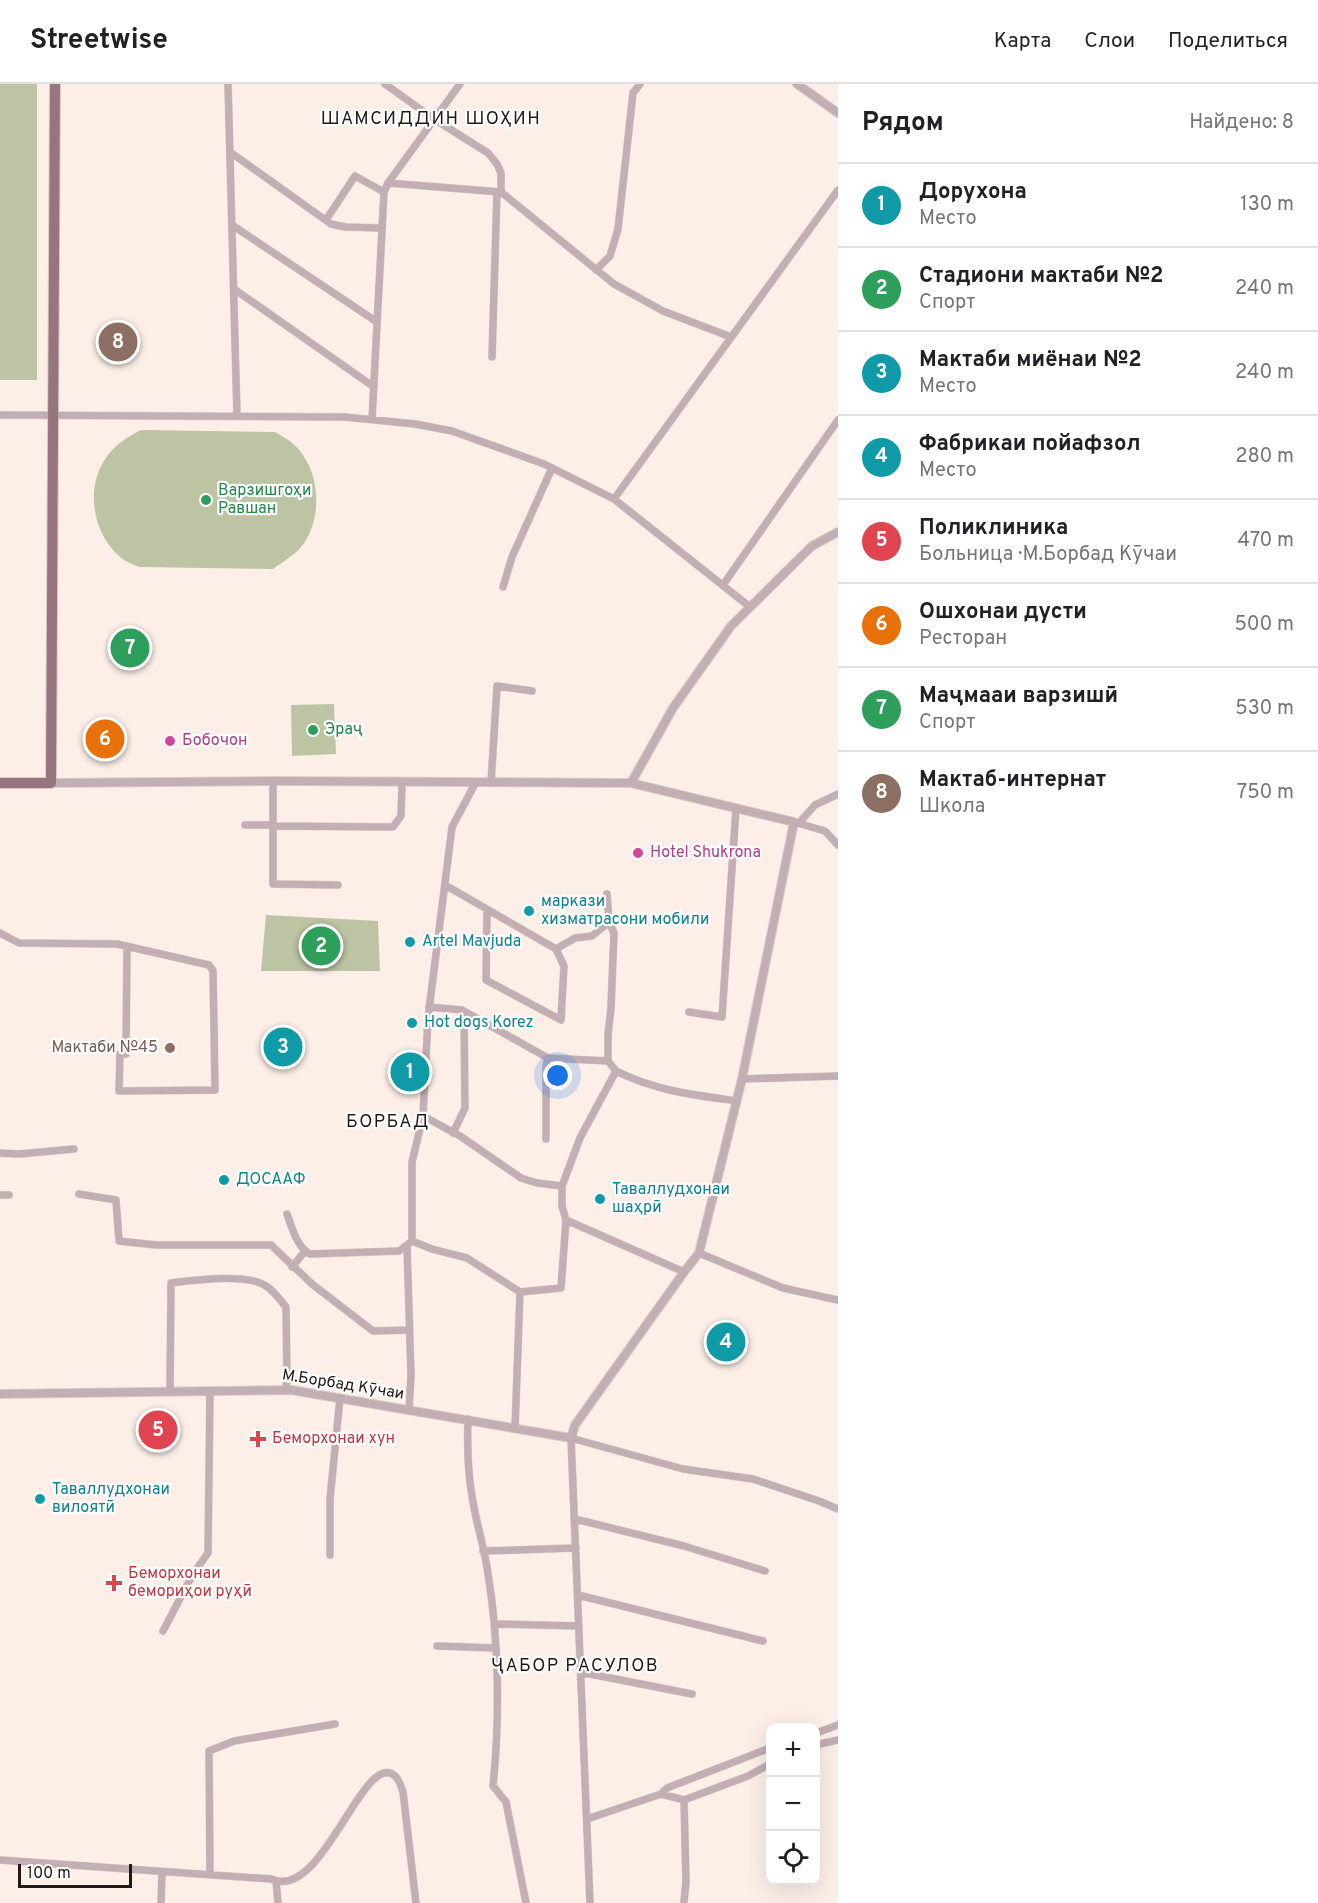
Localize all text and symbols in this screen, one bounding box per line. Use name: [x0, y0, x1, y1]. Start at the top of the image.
text: Streetwise: [30, 23, 168, 59]
text: Карта: [994, 28, 1051, 55]
text: Слои: [1084, 28, 1135, 55]
text: Поделиться: [1168, 28, 1288, 55]
text: Рядом: [862, 107, 944, 140]
district label: ШАМСИДДИН ШОҲИН: [321, 108, 541, 131]
text: Найдено: 8: [1189, 110, 1294, 136]
text: Дорухона: [919, 179, 1027, 206]
text: 1: [878, 192, 886, 218]
text: 130 m: [1240, 192, 1294, 218]
text: Место: [919, 206, 977, 232]
text: Стадиони мактаби №2: [919, 263, 1163, 290]
text: 2: [875, 276, 888, 302]
text: 240 m: [1235, 276, 1294, 302]
text: Спорт: [919, 290, 975, 316]
pin: 8: [98, 320, 138, 364]
text: Мактаби миёнаи №2: [919, 347, 1142, 374]
text: 3: [876, 360, 888, 386]
text: 240 m: [1235, 360, 1294, 386]
text: Место: [919, 374, 977, 400]
text: Фабрикаи пойафзол: [919, 431, 1141, 458]
text: 4: [875, 444, 888, 470]
text: 280 m: [1235, 444, 1294, 470]
text: Место: [919, 458, 977, 484]
place label: Варзишгоҳи Равшан: [218, 481, 311, 519]
marker: Варзишгоҳи Равшан: [199, 493, 213, 507]
text: Поликлиника: [919, 515, 1068, 542]
text: 5: [875, 528, 888, 554]
text: 470 m: [1237, 528, 1294, 554]
text: Больница · М.Борбад Кӯчаи: [919, 542, 1177, 568]
text: Ошхонаи дусти: [919, 599, 1087, 626]
text: 6: [875, 612, 888, 638]
text: 500 m: [1234, 612, 1294, 638]
pin: 7: [110, 626, 150, 670]
text: Ресторан: [919, 626, 1007, 652]
text: Маҷмааи варзишӣ: [919, 683, 1118, 710]
text: 7: [876, 696, 887, 722]
text: 530 m: [1235, 696, 1294, 722]
text: Спорт: [919, 710, 975, 736]
pin: 6: [86, 716, 124, 762]
place label: Эраҷ: [325, 720, 363, 740]
marker: Эраҷ: [306, 723, 320, 737]
place label: Бобочон: [182, 731, 248, 751]
marker: Бобочон: [163, 734, 177, 748]
text: Мактаб-интернат: [919, 767, 1106, 794]
text: 8: [875, 780, 888, 806]
text: 750 m: [1237, 780, 1294, 806]
text: Школа: [919, 794, 985, 820]
place label: Hotel Shukrona: [650, 843, 761, 863]
marker: Hotel Shukrona: [631, 846, 645, 860]
place label: маркази хизматрасони мобили: [541, 892, 709, 930]
marker: маркази хизматрасони мобили: [522, 904, 536, 918]
pin: 2: [302, 924, 340, 968]
place label: Artel Mavjuda: [422, 932, 521, 952]
marker: Artel Mavjuda: [403, 935, 417, 949]
place label: Hot dogs Korez: [424, 1013, 534, 1033]
marker: Hot dogs Korez: [405, 1016, 419, 1030]
pin: 3: [264, 1024, 302, 1070]
place label: Мактаби №45: [51, 1038, 158, 1058]
marker: Мактаби №45: [163, 1041, 177, 1055]
pin: 1: [390, 1050, 430, 1094]
your location: [543, 1061, 572, 1090]
district label: БОРБАД: [346, 1111, 430, 1134]
place label: ДОСААФ: [236, 1170, 305, 1190]
marker: ДОСААФ: [217, 1173, 231, 1187]
place label: Таваллудхонаи шаҳрӣ: [612, 1180, 730, 1218]
marker: Таваллудхонаи шаҳрӣ: [593, 1192, 607, 1206]
pin: 4: [706, 1320, 746, 1364]
street label: М.Борбад Кӯчаи: [280, 1365, 406, 1405]
pin: 5: [138, 1408, 178, 1452]
place label: Беморхонаи хун: [272, 1429, 395, 1449]
marker: Беморхонаи хун: [249, 1430, 267, 1448]
place label: Таваллудхонаи вилоятӣ: [52, 1480, 170, 1518]
marker: Таваллудхонаи вилоятӣ: [33, 1492, 47, 1506]
place label: Беморхонаи бемориҳои руҳӣ: [128, 1564, 252, 1602]
marker: Беморхонаи бемориҳои руҳӣ: [105, 1574, 123, 1592]
district label: ҶАБОР РАСУЛОВ: [491, 1655, 659, 1678]
map controls: [766, 1723, 820, 1885]
button: +: [766, 1723, 820, 1777]
button: −: [766, 1777, 820, 1831]
button: locate: [766, 1831, 820, 1885]
scale bar: [18, 1861, 132, 1888]
text: 100 m: [27, 1864, 71, 1884]

